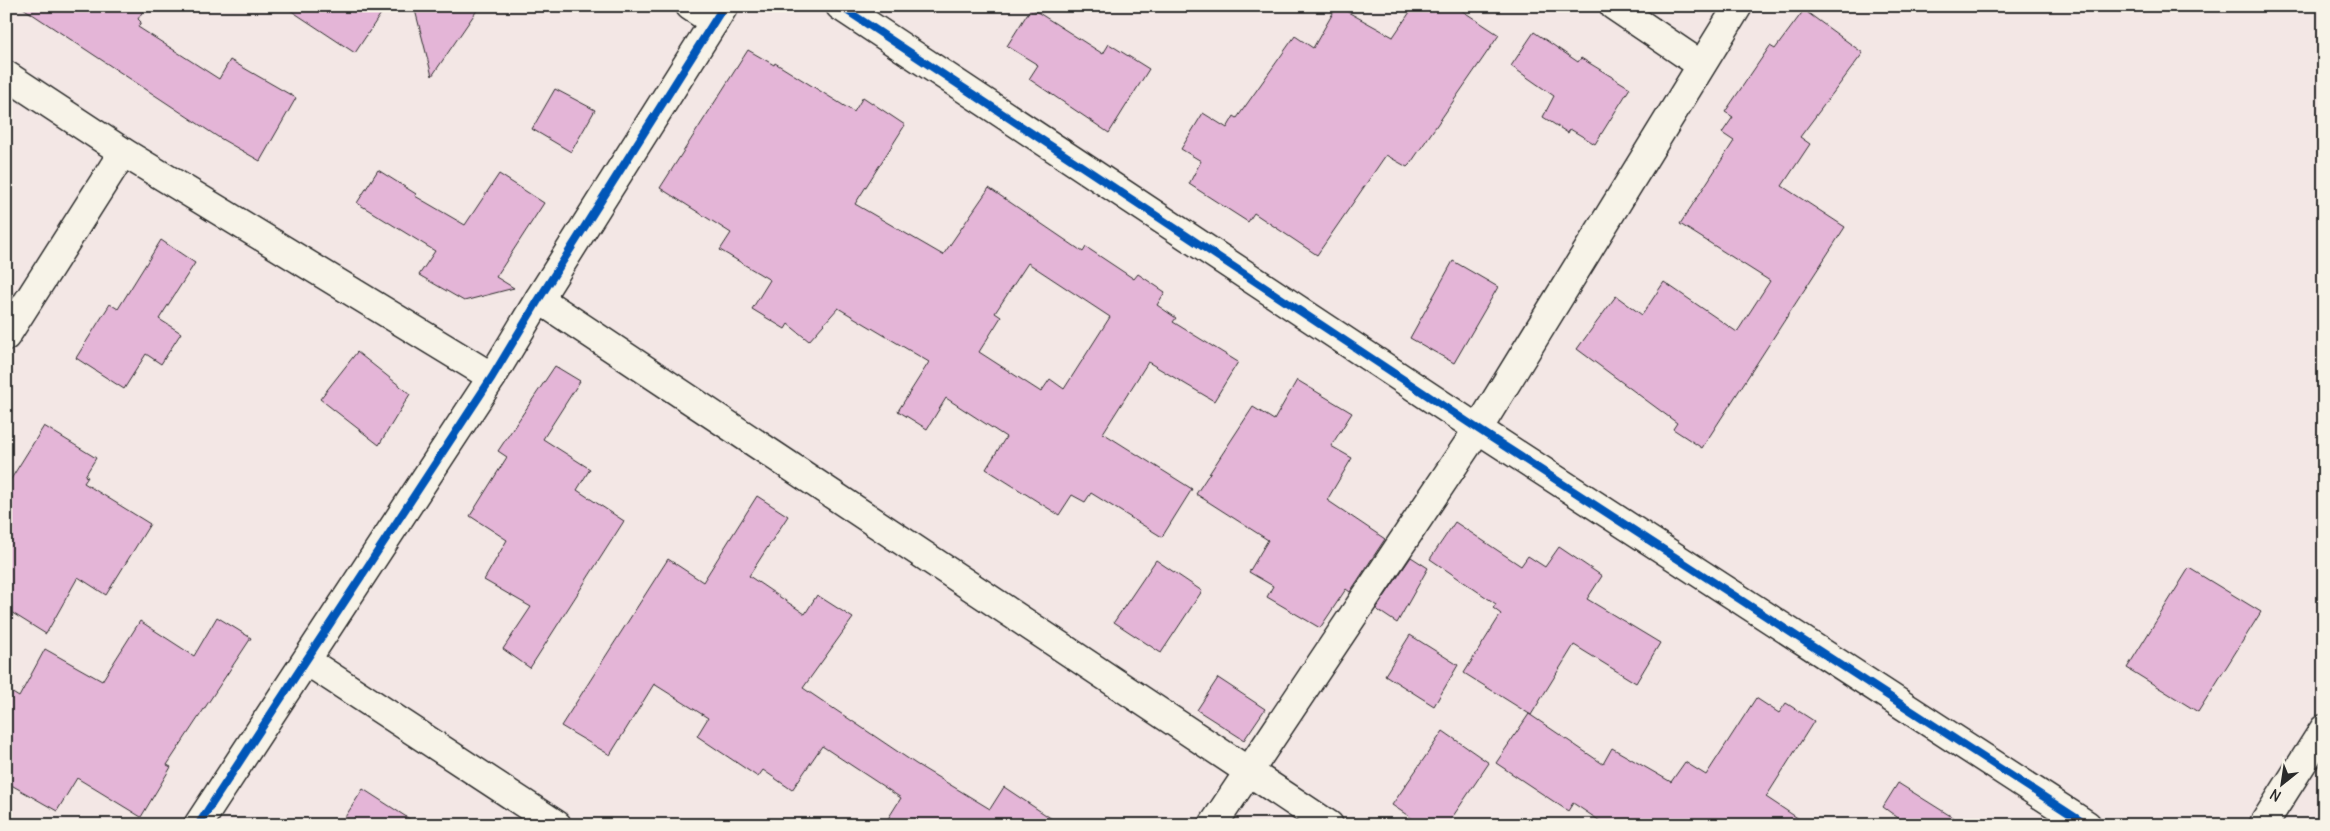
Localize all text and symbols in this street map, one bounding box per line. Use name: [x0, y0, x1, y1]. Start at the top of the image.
north arrow: [2258, 758, 2308, 808]
text: N: [2267, 785, 2284, 805]

